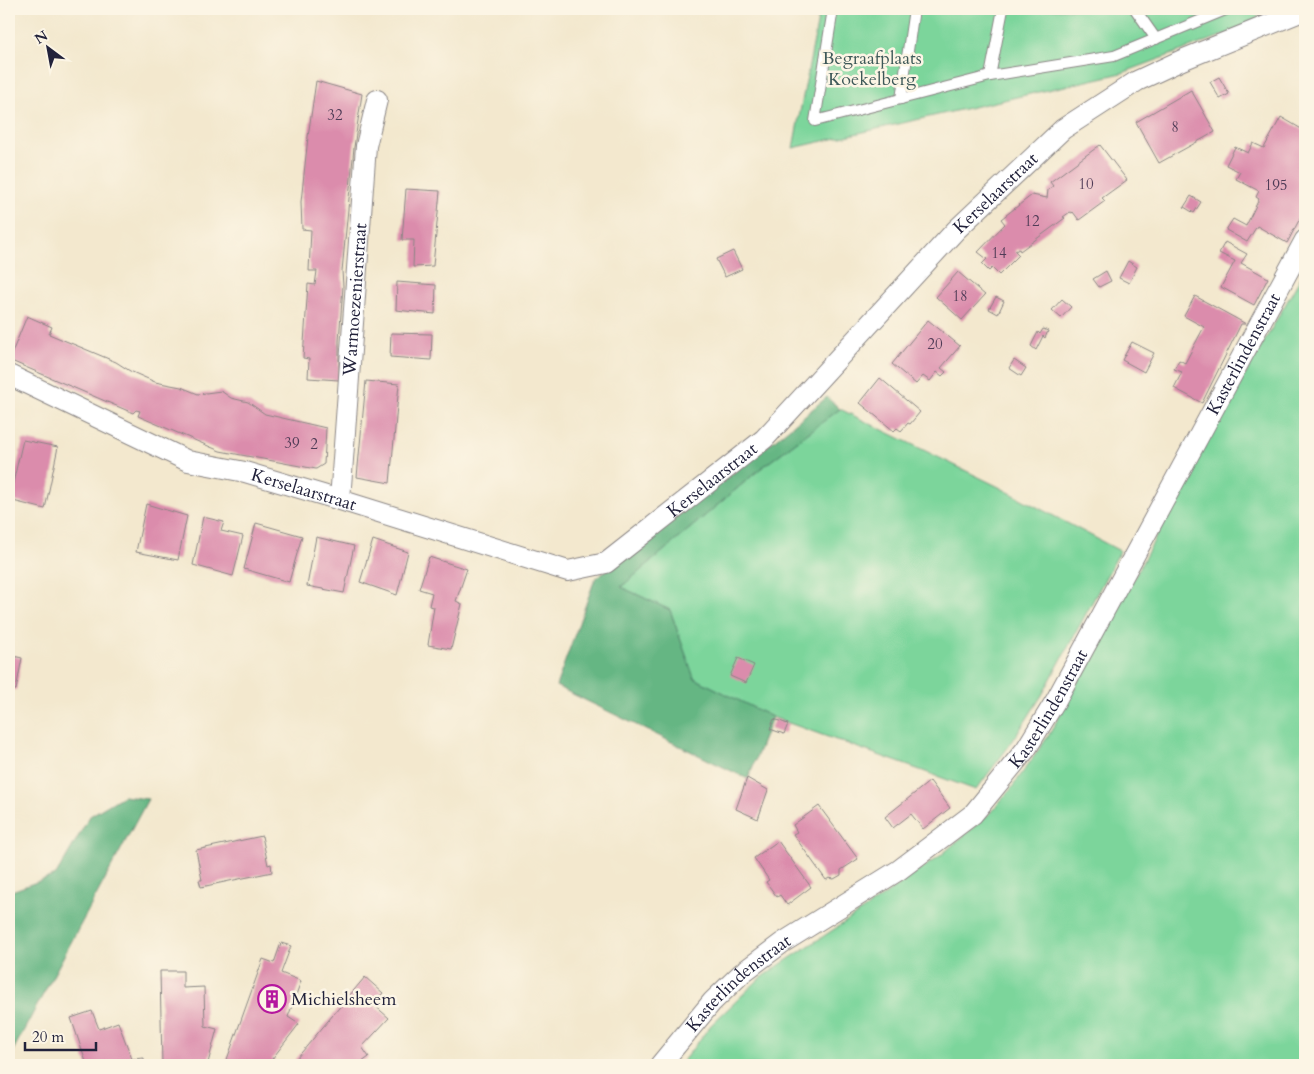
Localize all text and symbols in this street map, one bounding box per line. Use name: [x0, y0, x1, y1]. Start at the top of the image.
north arrow: [22, 22, 72, 72]
text: N: [31, 26, 52, 49]
park label: Begraafplaats Koekelberg: [822, 46, 922, 92]
house number: 32: [327, 105, 343, 125]
house number: 8: [1171, 117, 1179, 137]
street label: Kerselaarstraat: [947, 146, 1044, 239]
house number: 10: [1078, 174, 1094, 194]
house number: 195: [1264, 175, 1288, 195]
house number: 12: [1024, 211, 1040, 231]
street label: Warmoezenierstraat: [337, 222, 373, 378]
house number: 14: [991, 243, 1007, 263]
house number: 18: [952, 286, 968, 306]
street label: Kasterlindenstraat: [1200, 288, 1287, 419]
house number: 20: [927, 334, 943, 354]
house number: 39: [284, 433, 300, 453]
house number: 2: [310, 434, 318, 454]
street label: Kerselaarstraat: [661, 436, 763, 523]
street label: Kerselaarstraat: [248, 462, 360, 517]
street label: Kasterlindenstraat: [1003, 644, 1094, 774]
street label: Kasterlindenstraat: [680, 928, 796, 1037]
building icon: Michielsheem: [257, 984, 287, 1014]
place label: Michielsheem: [291, 987, 397, 1012]
scale bar: [25, 1019, 96, 1051]
text: 20 m: [32, 1027, 64, 1047]

